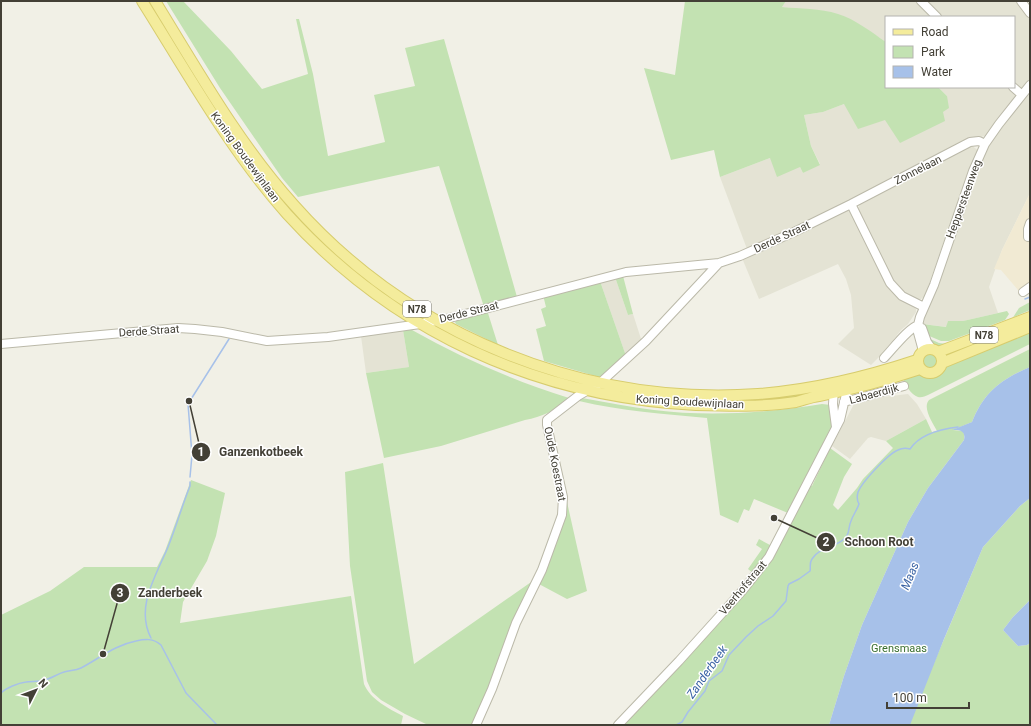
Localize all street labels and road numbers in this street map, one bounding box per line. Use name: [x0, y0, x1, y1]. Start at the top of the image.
street label: Koning Boudewijnlaan: [208, 109, 282, 205]
street label: Zonnelaan: [892, 153, 944, 187]
street label: Heppersteenweg: [944, 158, 984, 240]
street label: Derde Straat: [752, 218, 813, 256]
street label: Derde Straat: [438, 298, 500, 326]
road number: N78: [403, 301, 431, 317]
street label: Derde Straat: [118, 322, 180, 340]
road number: N78: [970, 327, 998, 343]
street label: Labaerdijk: [848, 381, 901, 407]
street label: Koning Boudewijnlaan: [636, 393, 744, 411]
street label: Oude Koestraat: [541, 426, 569, 503]
street label: Veerhofstraat: [717, 558, 770, 618]

